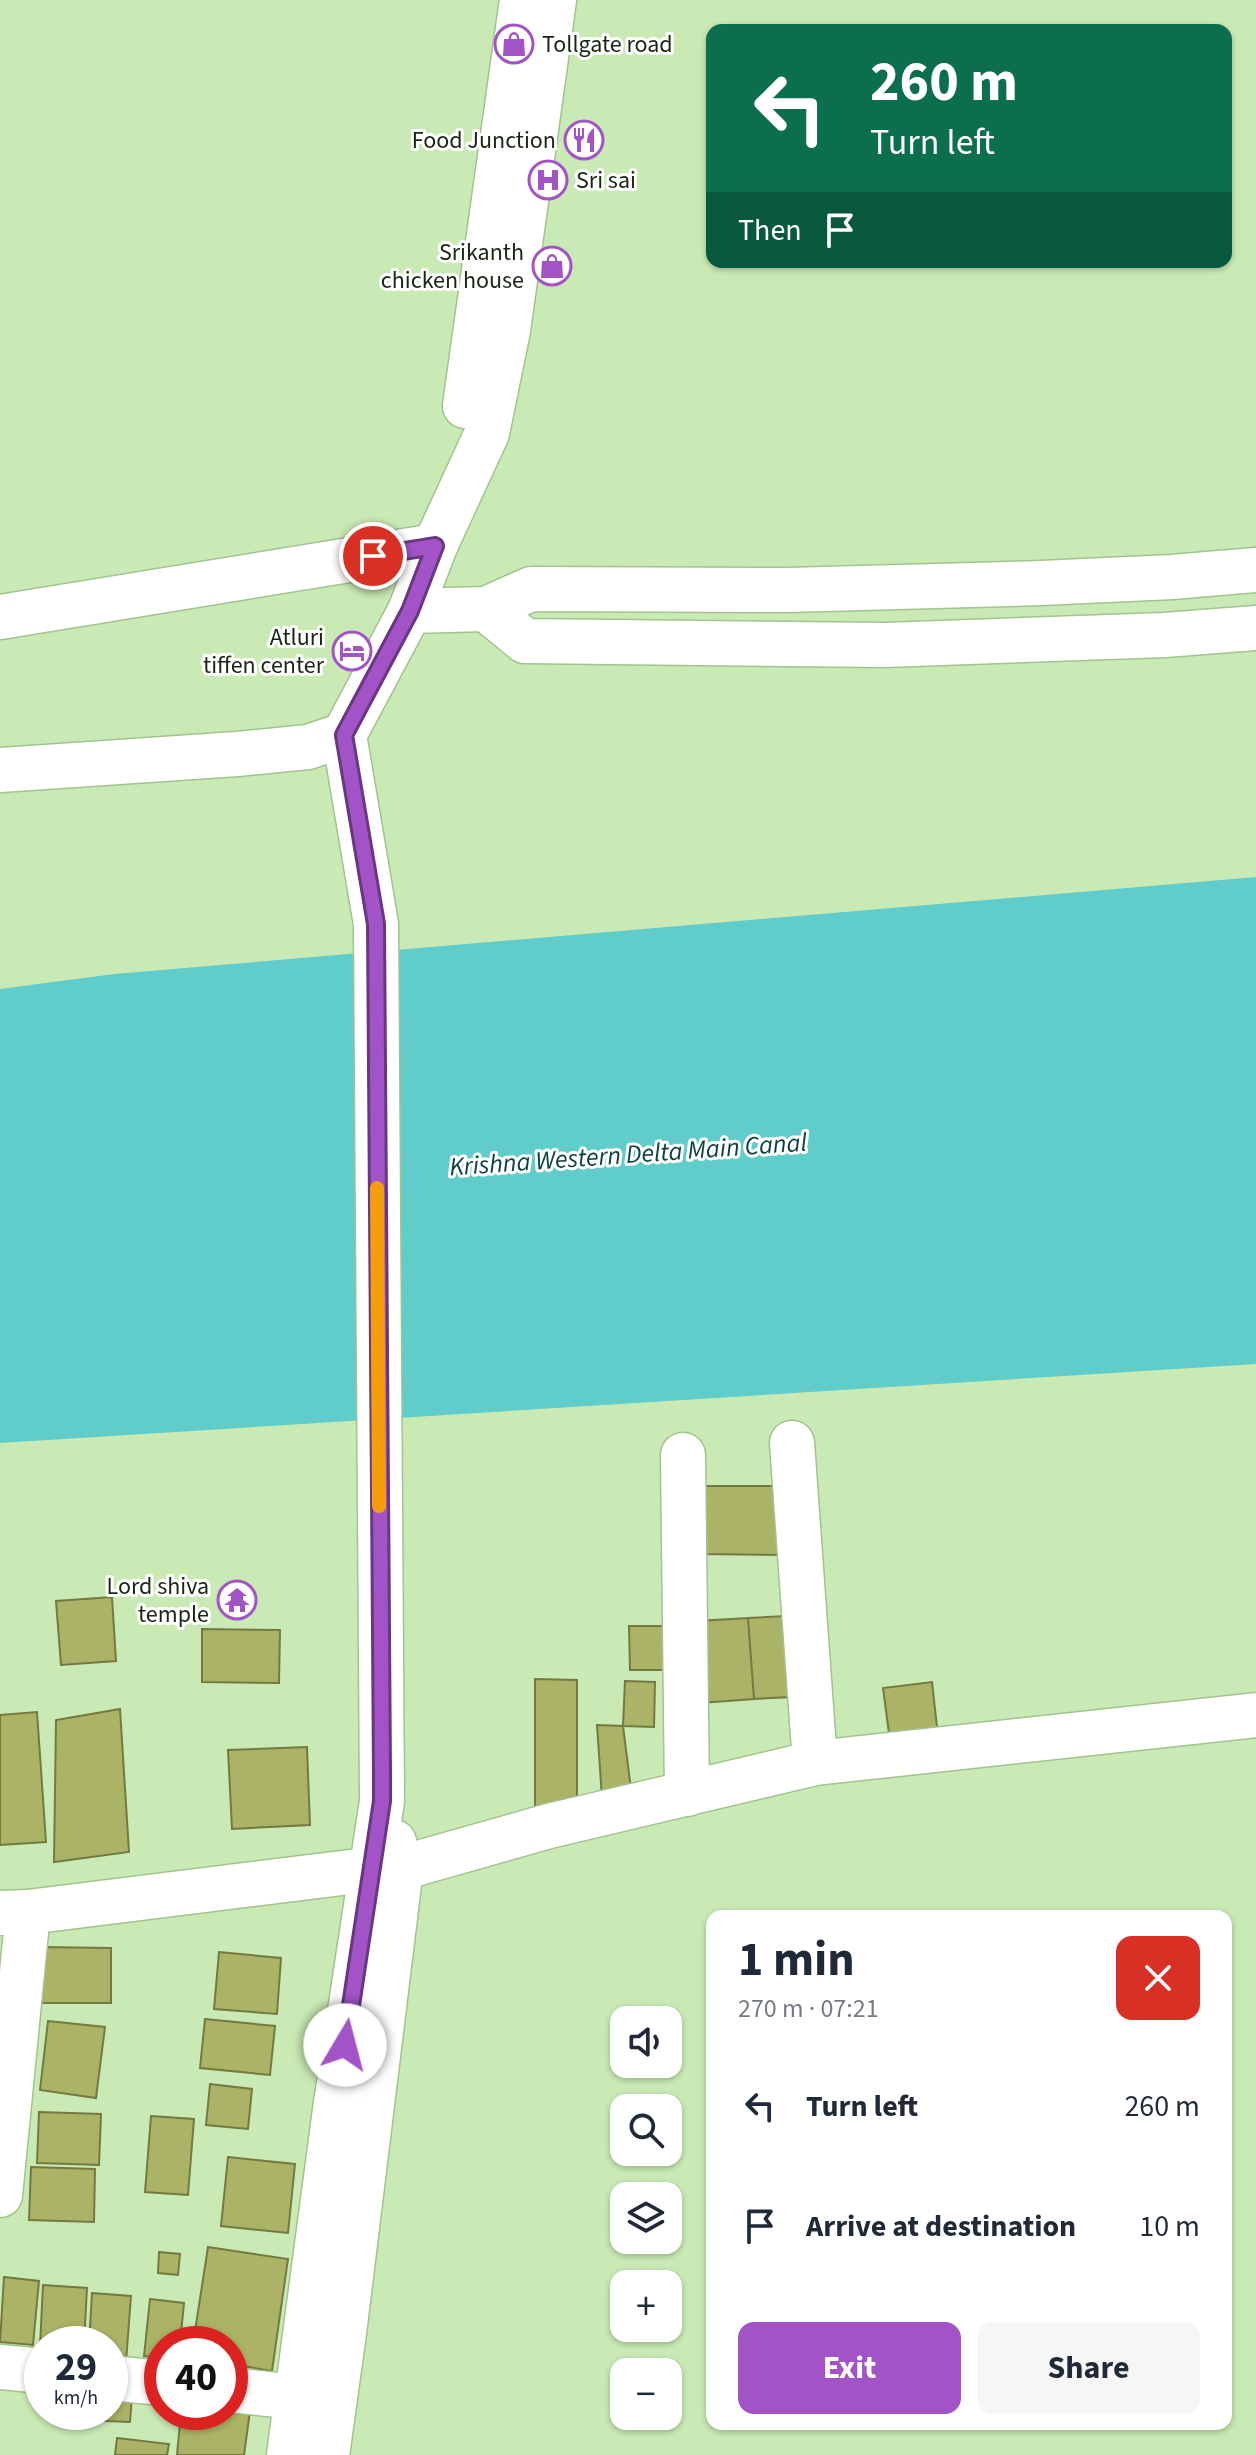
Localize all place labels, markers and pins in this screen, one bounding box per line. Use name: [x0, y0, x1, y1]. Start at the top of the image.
shop icon: Tollgate road: [493, 23, 535, 65]
place label: Tollgate road: [542, 27, 673, 62]
restaurant icon: Food Junction: [563, 119, 605, 161]
place label: Food Junction: [412, 123, 556, 158]
hospital icon: Sri sai: [527, 159, 569, 201]
place label: Sri sai: [576, 163, 636, 198]
place label: Srikanth chicken house: [381, 235, 524, 298]
shop icon: Srikanth chicken house: [531, 245, 573, 287]
pin: [339, 522, 407, 590]
place label: Atluri tiffen center: [203, 620, 325, 683]
hotel icon: Atluri tiffen center: [331, 630, 373, 672]
place label: Lord shiva temple: [107, 1569, 209, 1632]
temple icon: Lord shiva temple: [216, 1579, 258, 1621]

